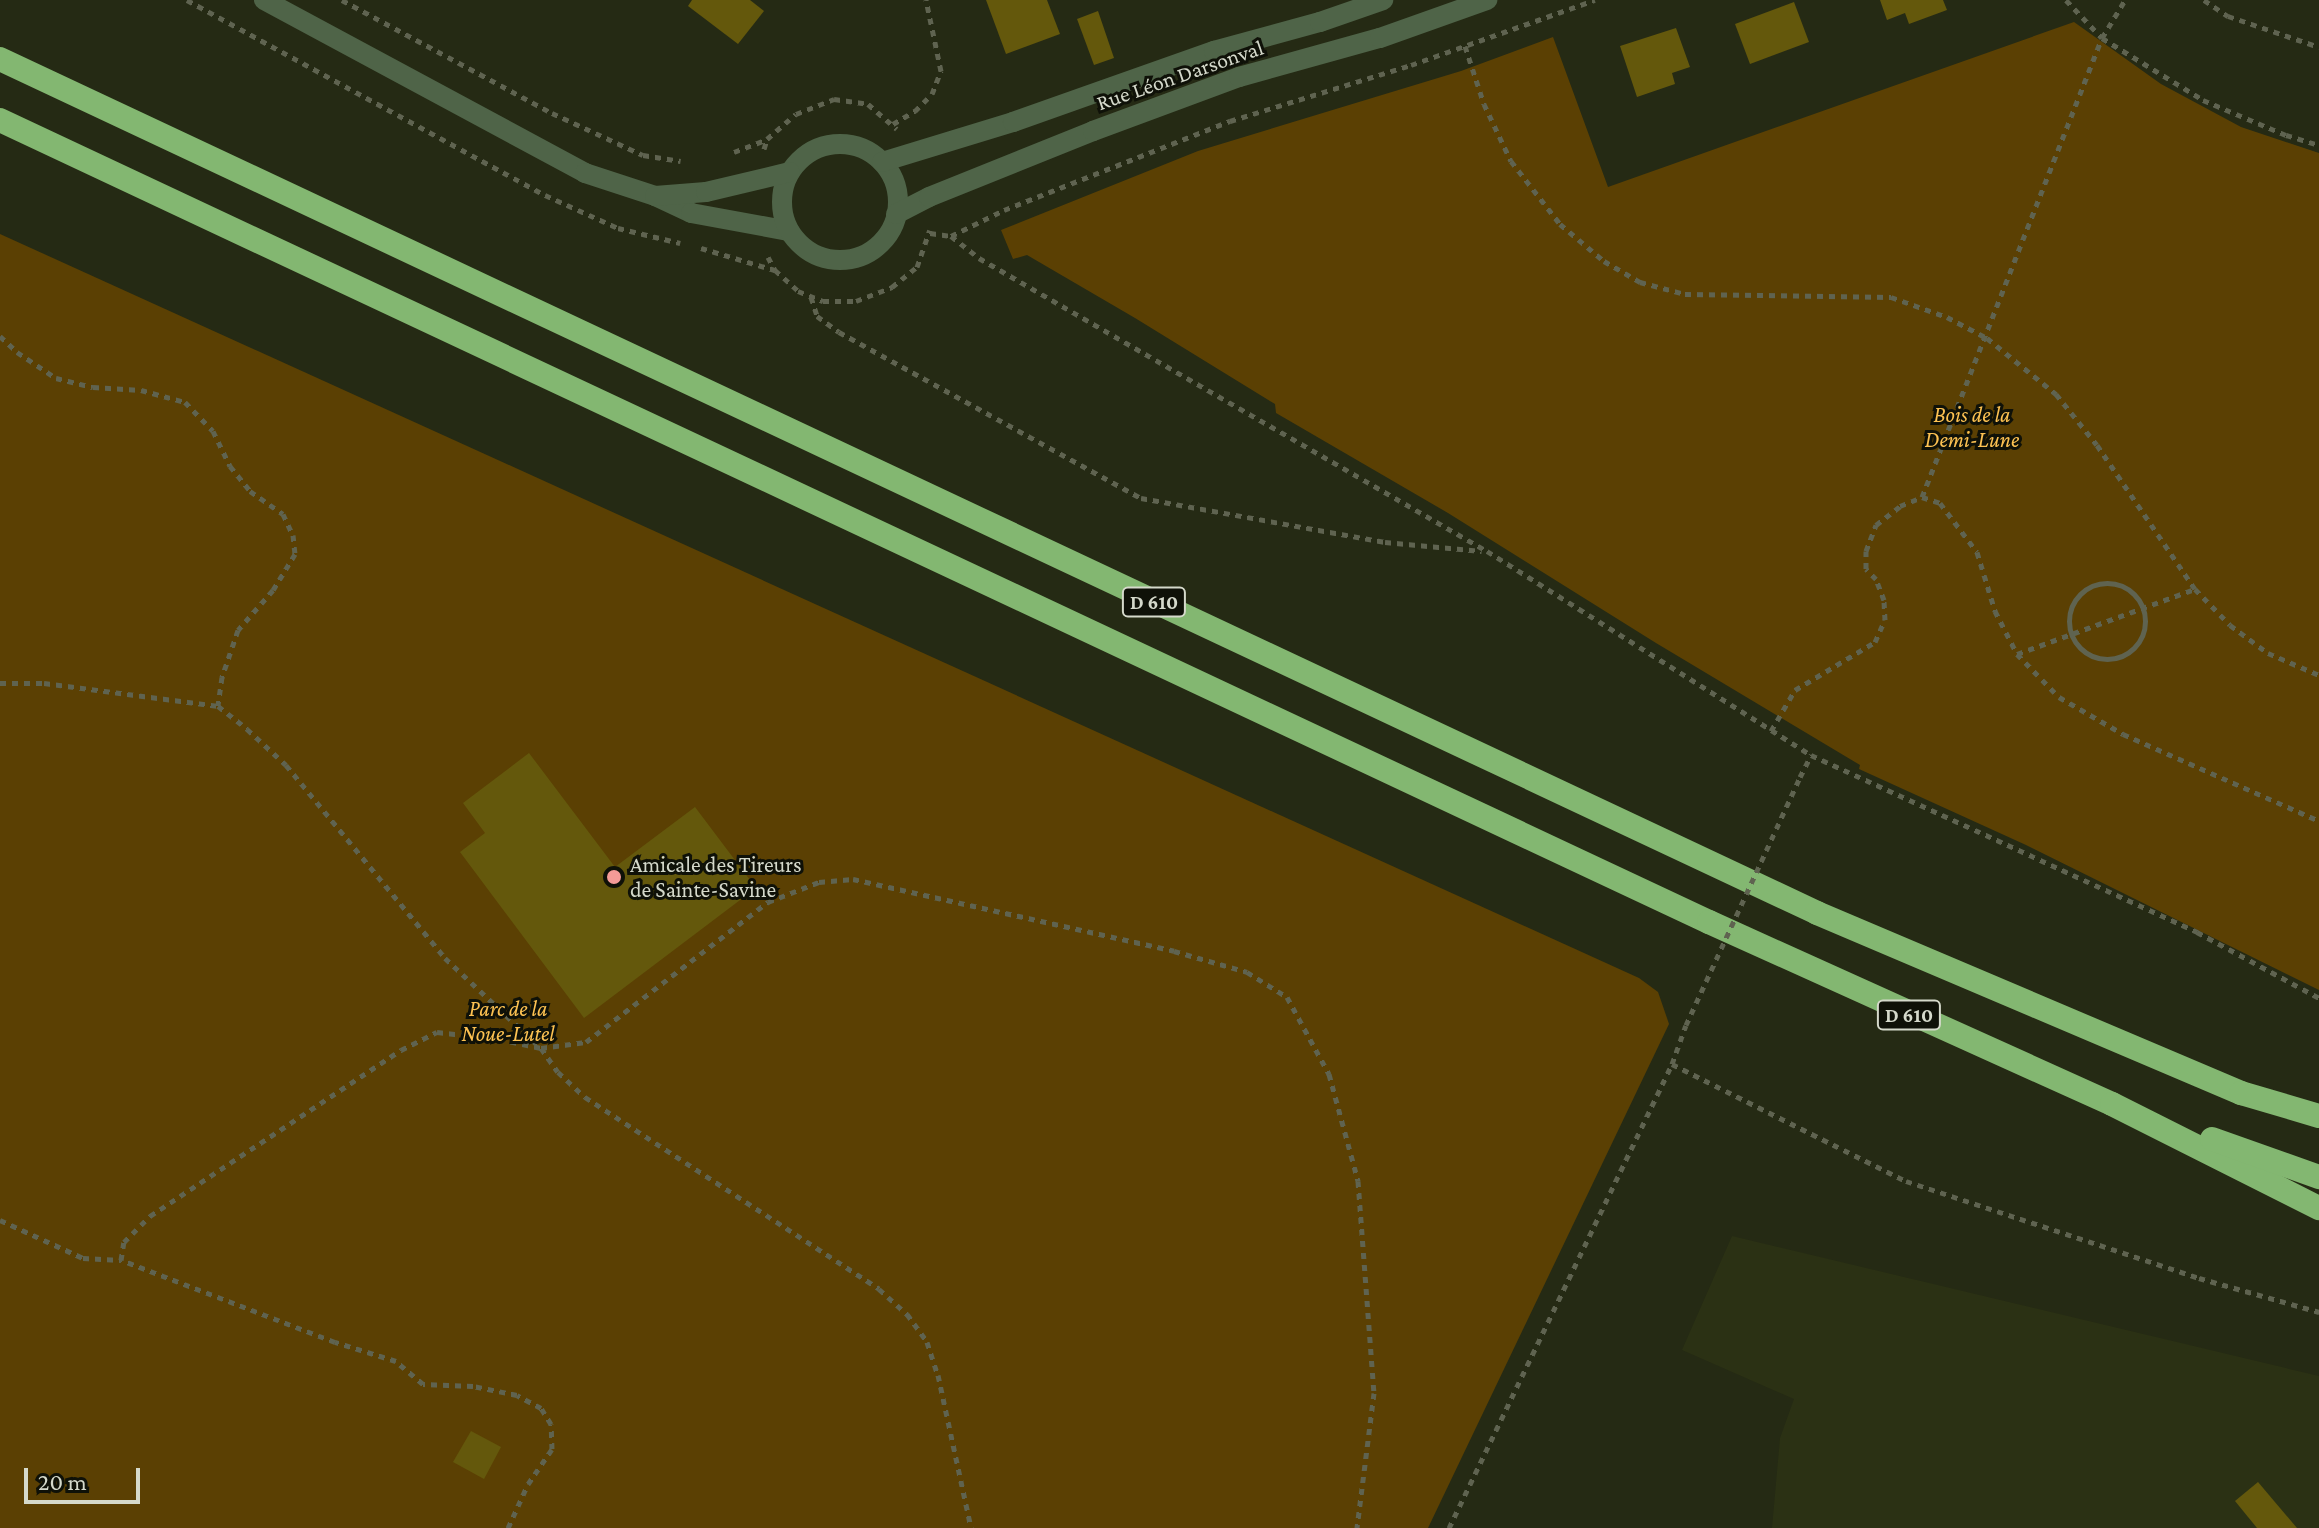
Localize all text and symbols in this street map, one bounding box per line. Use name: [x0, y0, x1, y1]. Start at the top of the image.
street label: Rue Léon Darsonval: [1093, 34, 1267, 116]
park label: Bois de la Demi-Lune: [1925, 401, 2019, 452]
road number: D 610: [1120, 586, 1188, 618]
place label: Amicale des Tireurs de Sainte-Savine: [630, 851, 802, 902]
marker: Amicale des Tireurs de Sainte-Savine: [605, 868, 623, 886]
park label: Parc de la Noue-Lutel: [461, 995, 555, 1046]
road number: D 610: [1875, 999, 1943, 1031]
scale bar: [28, 1452, 144, 1502]
text: 20 m: [38, 1468, 87, 1495]

